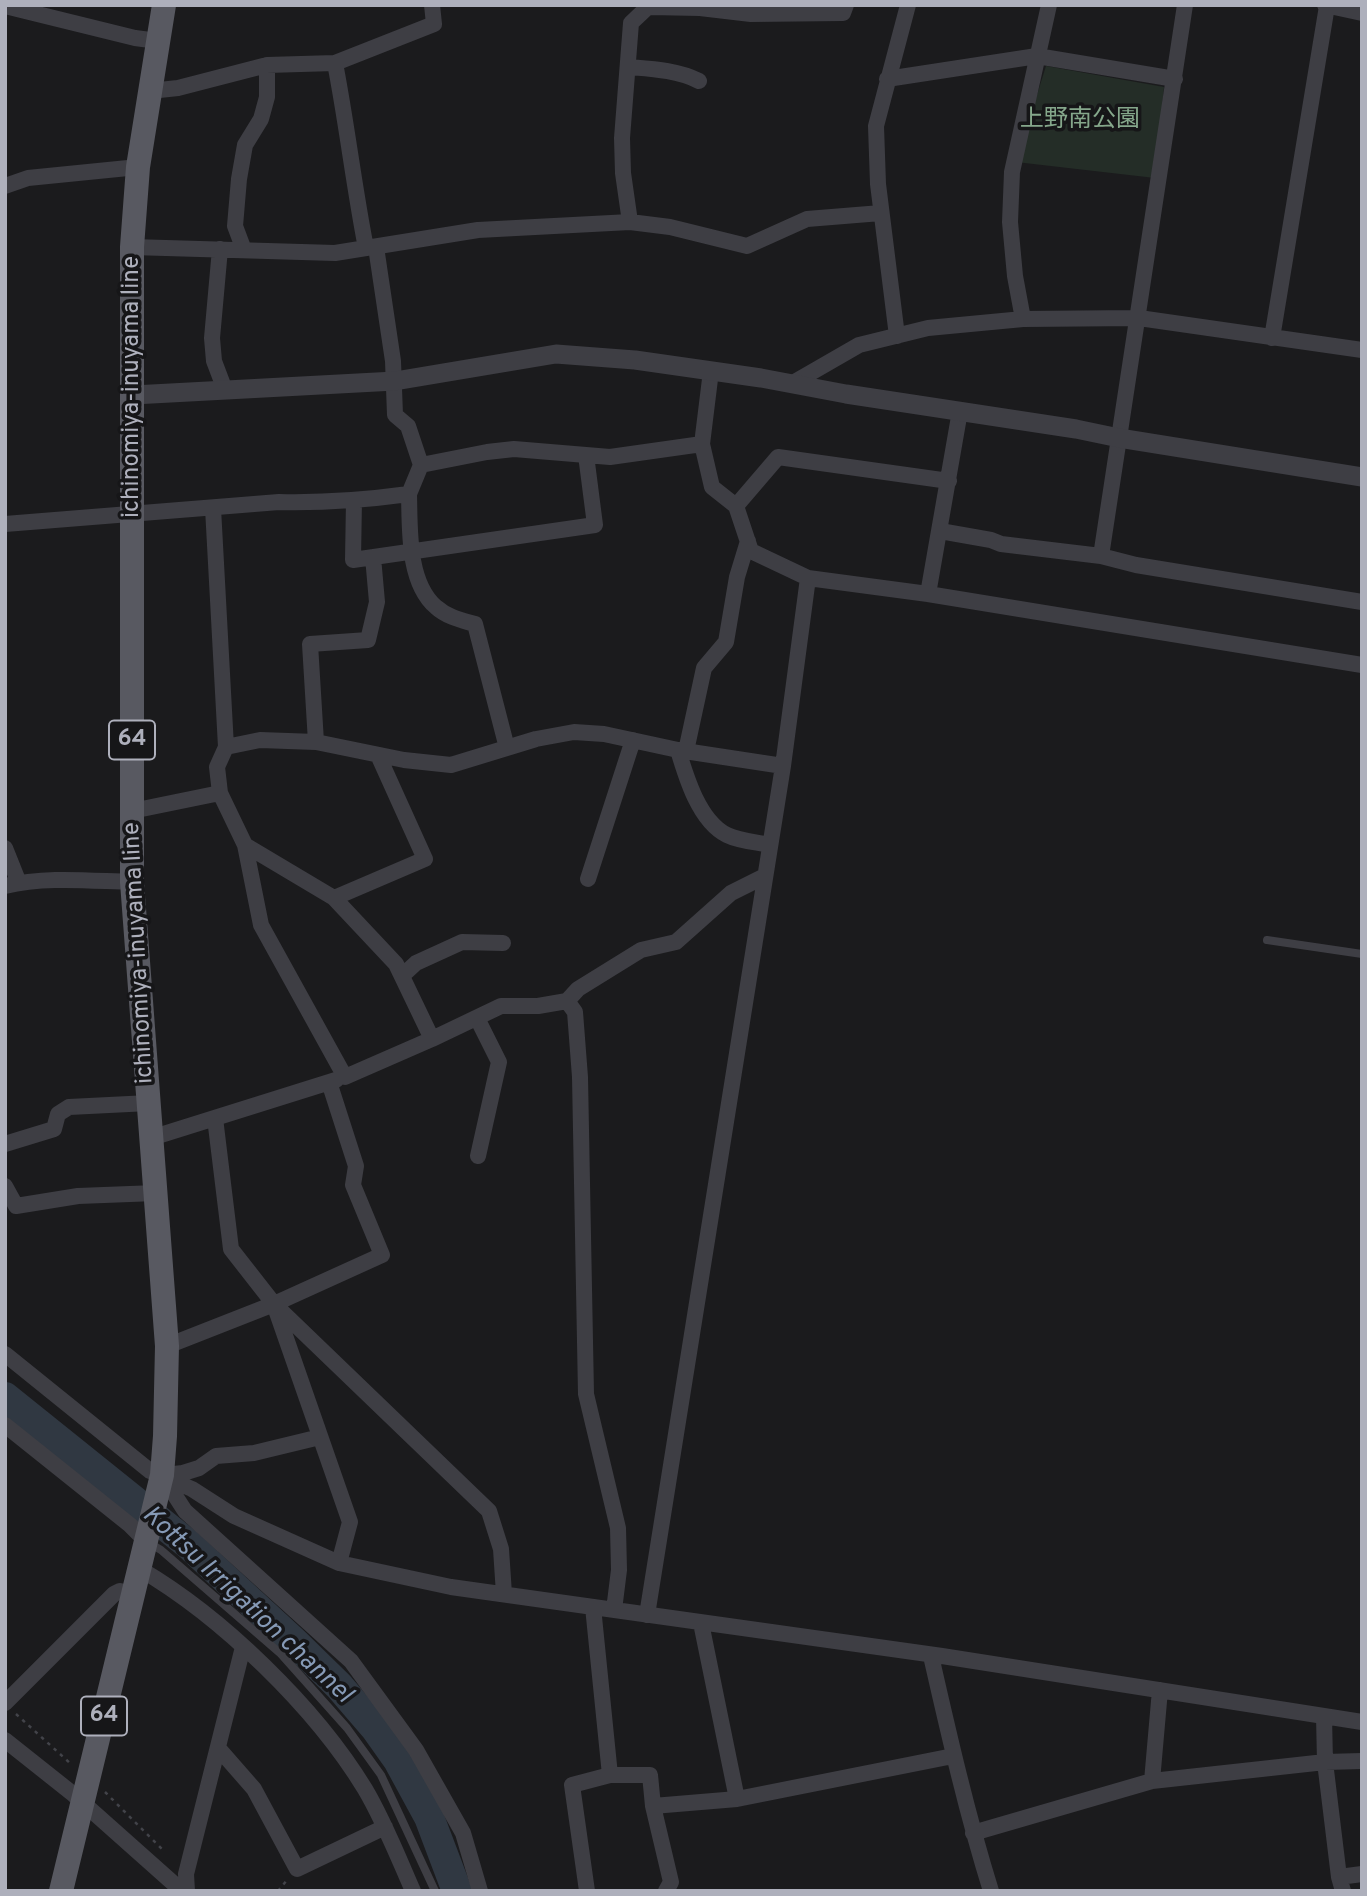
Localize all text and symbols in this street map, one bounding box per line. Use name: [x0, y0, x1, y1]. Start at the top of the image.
park label: 上野南公園: [1020, 107, 1140, 135]
street label: ichinomiya-inuyama line: [119, 256, 147, 518]
road number: 64: [109, 720, 155, 760]
street label: ichinomiya-inuyama line: [119, 821, 161, 1085]
water label: Kottsu Irrigation channel: [135, 1501, 357, 1711]
road number: 64: [81, 1696, 127, 1736]

